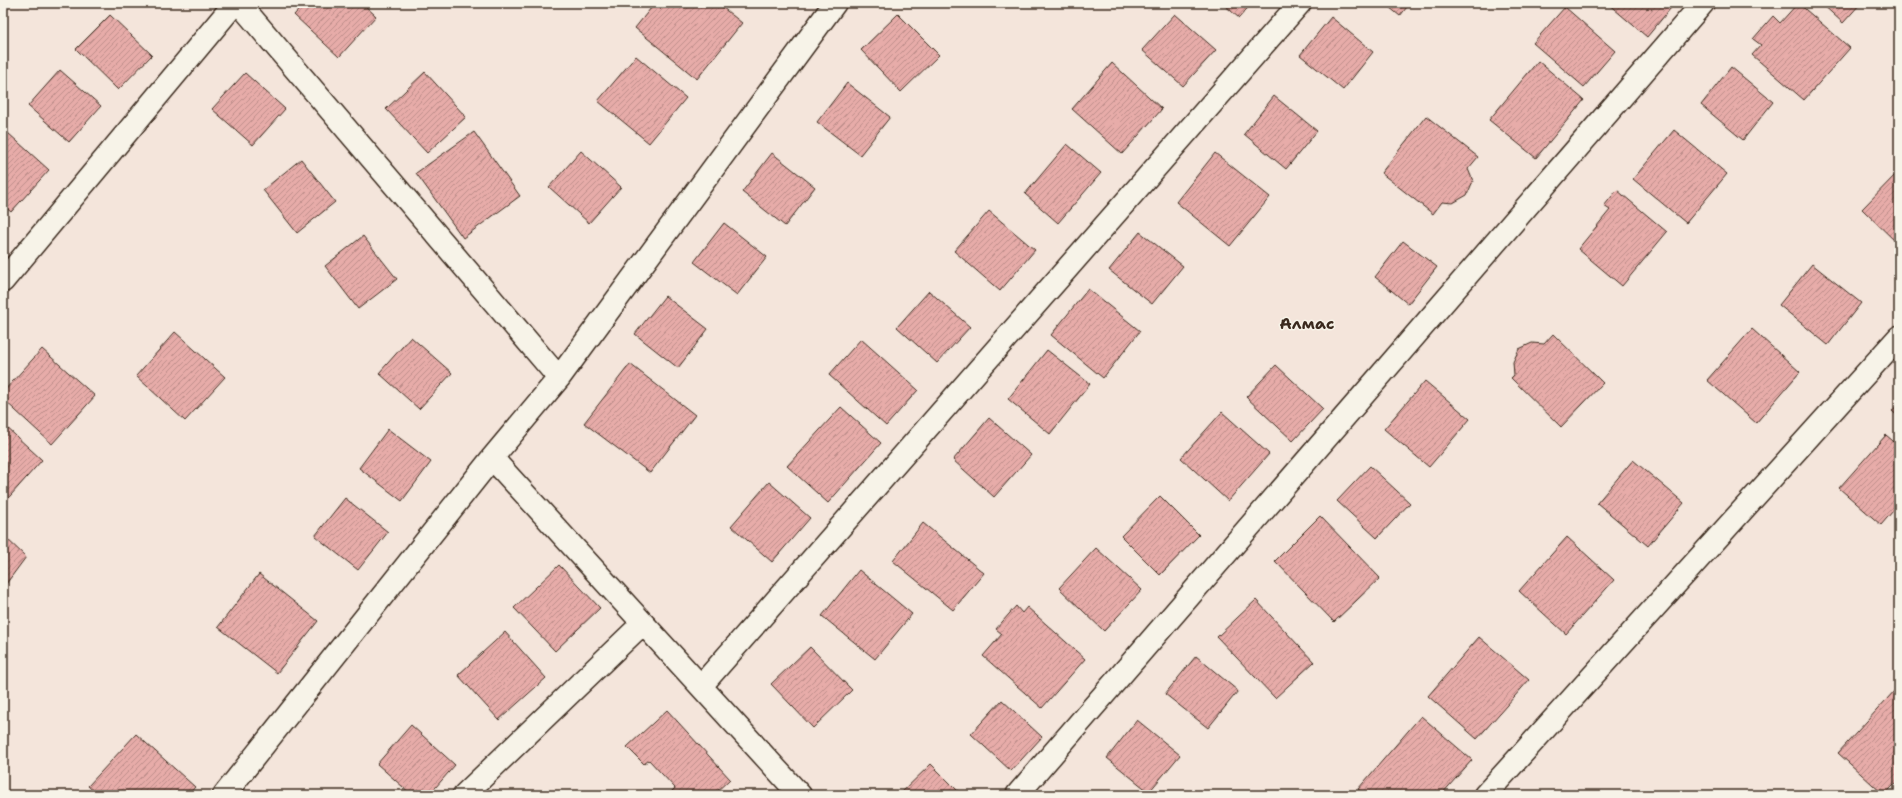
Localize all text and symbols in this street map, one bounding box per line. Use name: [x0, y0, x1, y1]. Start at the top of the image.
district label: Алмас: [1280, 313, 1334, 334]

